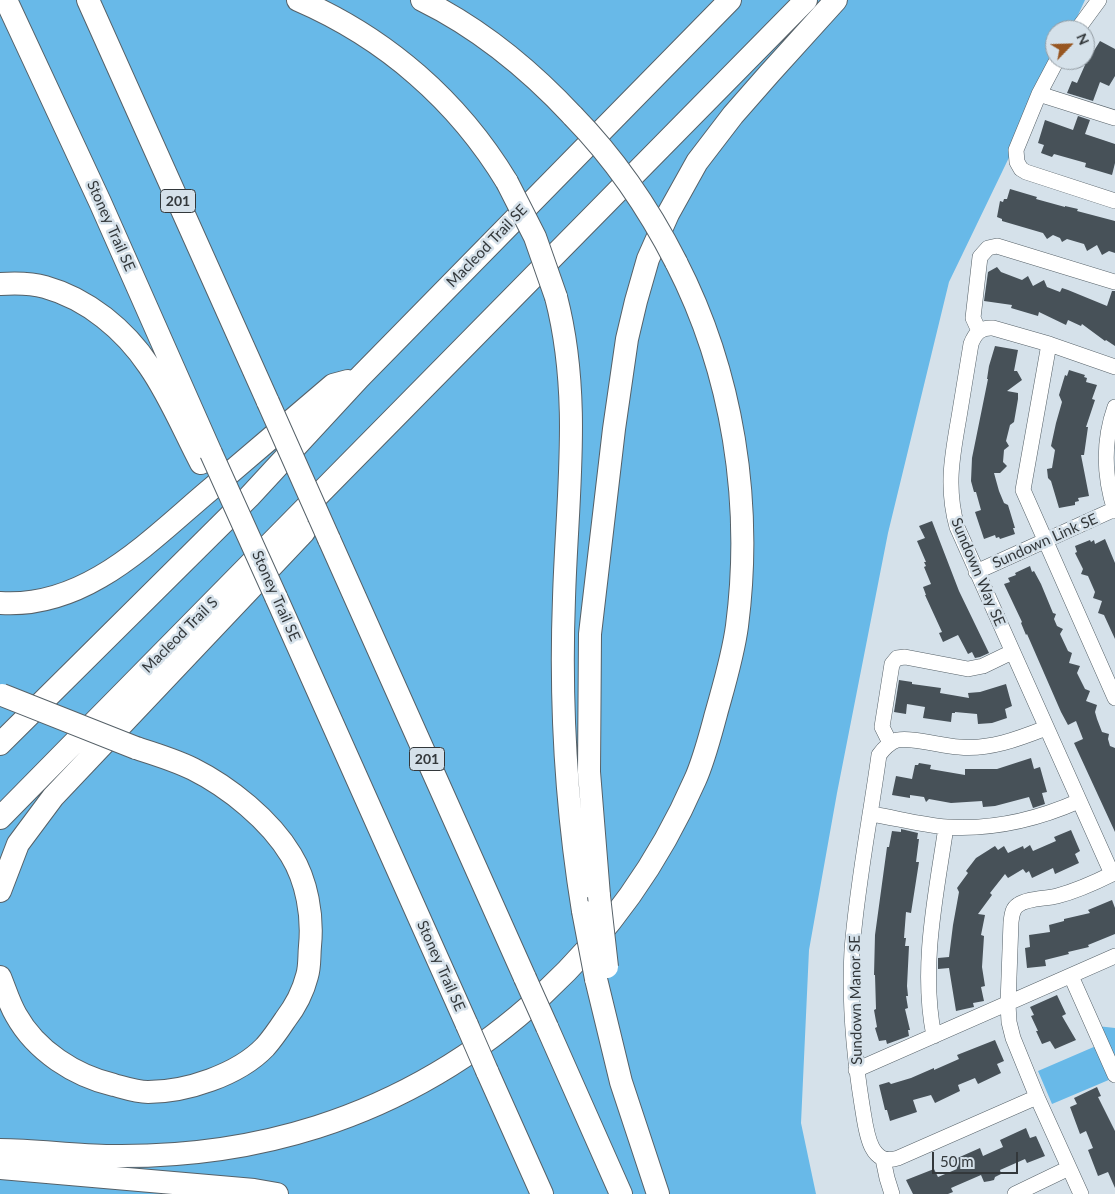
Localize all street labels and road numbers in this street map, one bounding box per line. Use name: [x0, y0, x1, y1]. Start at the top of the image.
street label: Stoney Trail SE: [83, 178, 139, 274]
road number: 201: [160, 190, 196, 212]
street label: Macleod Trail SE: [443, 201, 531, 291]
street label: Sundown Link SE: [990, 510, 1100, 572]
street label: Sundown Way SE: [947, 515, 1009, 629]
street label: Stoney Trail SE: [248, 548, 304, 644]
street label: Macleod Trail S: [138, 593, 222, 677]
road number: 201: [410, 748, 444, 771]
street label: Stoney Trail SE: [413, 918, 469, 1014]
street label: Sundown Manor SE: [846, 935, 866, 1065]

